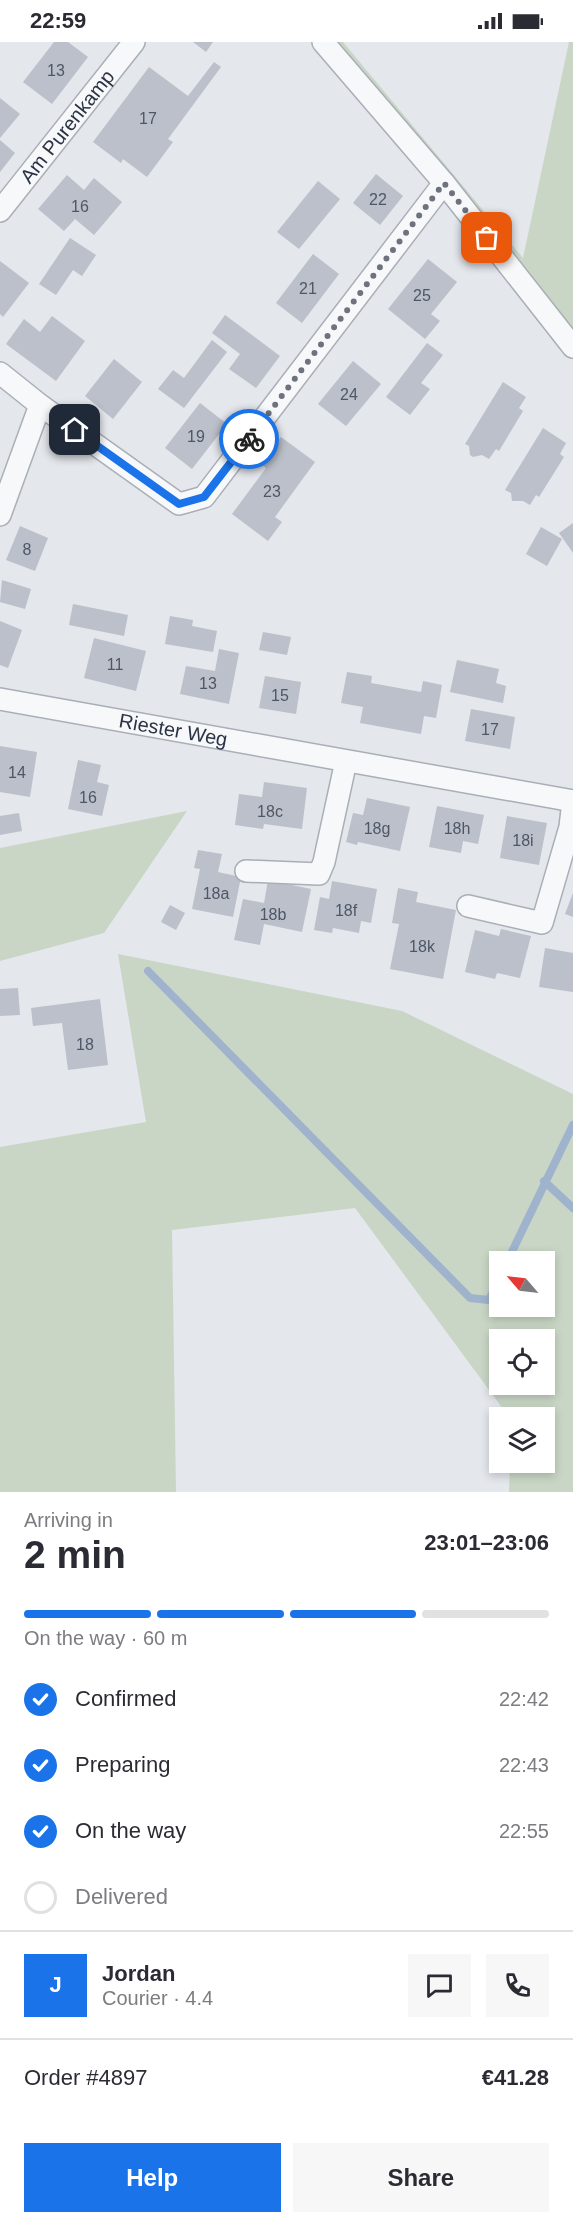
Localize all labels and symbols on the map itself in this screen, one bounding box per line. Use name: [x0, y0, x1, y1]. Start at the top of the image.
house number: 13: [47, 62, 65, 79]
street label: Am Purenkamp: [16, 66, 119, 187]
house number: 17: [139, 110, 157, 127]
house number: 22: [369, 191, 387, 208]
house number: 16: [71, 198, 89, 215]
pin: [461, 212, 512, 263]
house number: 21: [299, 280, 317, 297]
house number: 25: [413, 287, 431, 304]
house number: 24: [340, 386, 358, 403]
pin: [49, 404, 100, 455]
courier: [219, 409, 279, 469]
house number: 19: [187, 428, 205, 445]
house number: 23: [263, 483, 281, 500]
house number: 8: [23, 541, 32, 558]
house number: 11: [107, 656, 123, 673]
house number: 13: [199, 675, 217, 692]
house number: 15: [271, 687, 289, 704]
street label: Riester Weg: [117, 709, 229, 750]
house number: 17: [481, 721, 499, 738]
house number: 14: [8, 764, 26, 781]
house number: 16: [79, 789, 97, 806]
house number: 18c: [257, 803, 283, 820]
house number: 18g: [364, 820, 390, 837]
house number: 18h: [444, 820, 470, 837]
house number: 18i: [512, 832, 534, 849]
house number: 18a: [203, 885, 229, 902]
house number: 18f: [335, 902, 358, 919]
house number: 18b: [260, 906, 286, 923]
house number: 18k: [409, 938, 436, 955]
house number: 18: [76, 1036, 94, 1053]
north arrow: [489, 1251, 555, 1317]

